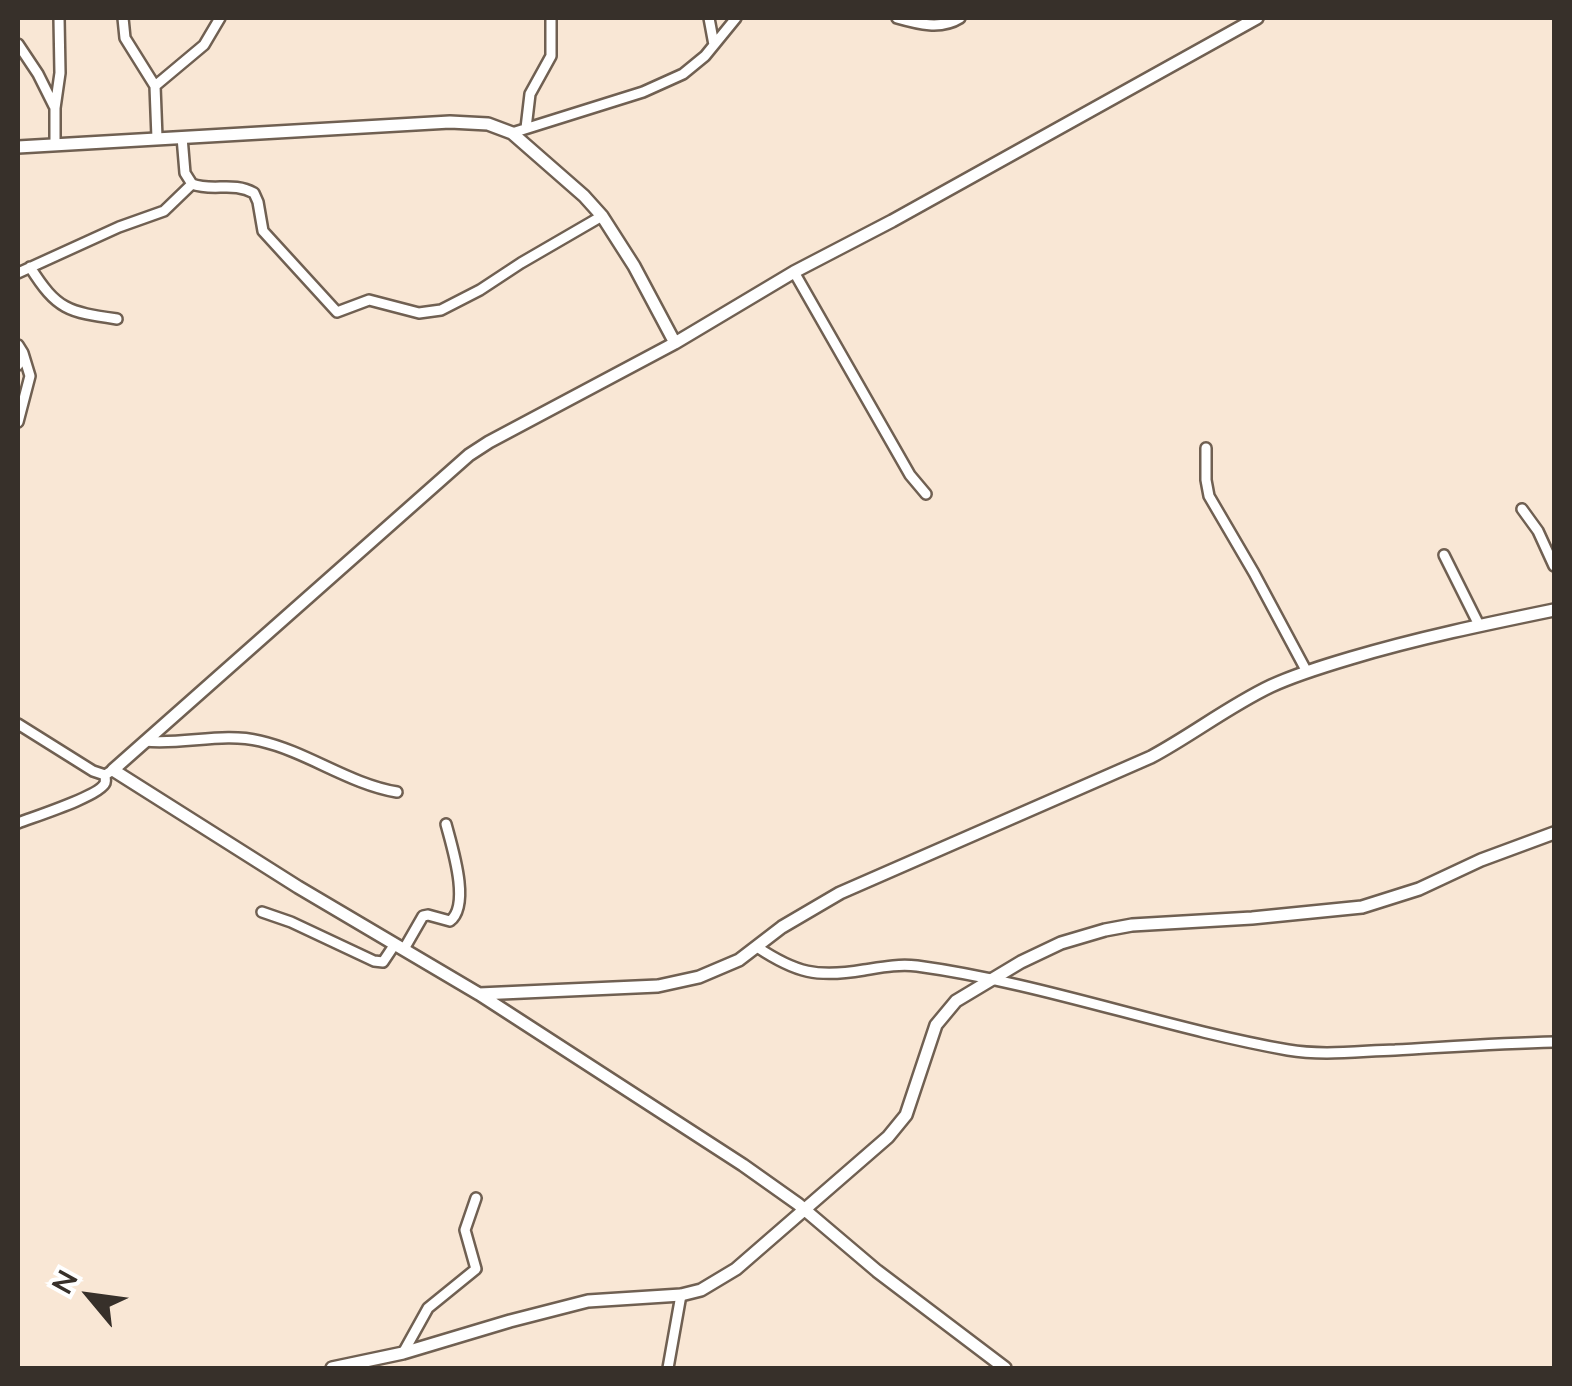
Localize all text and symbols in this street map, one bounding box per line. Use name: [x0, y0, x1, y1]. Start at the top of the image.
north arrow: [40, 1246, 140, 1346]
text: N: [44, 1264, 84, 1299]

